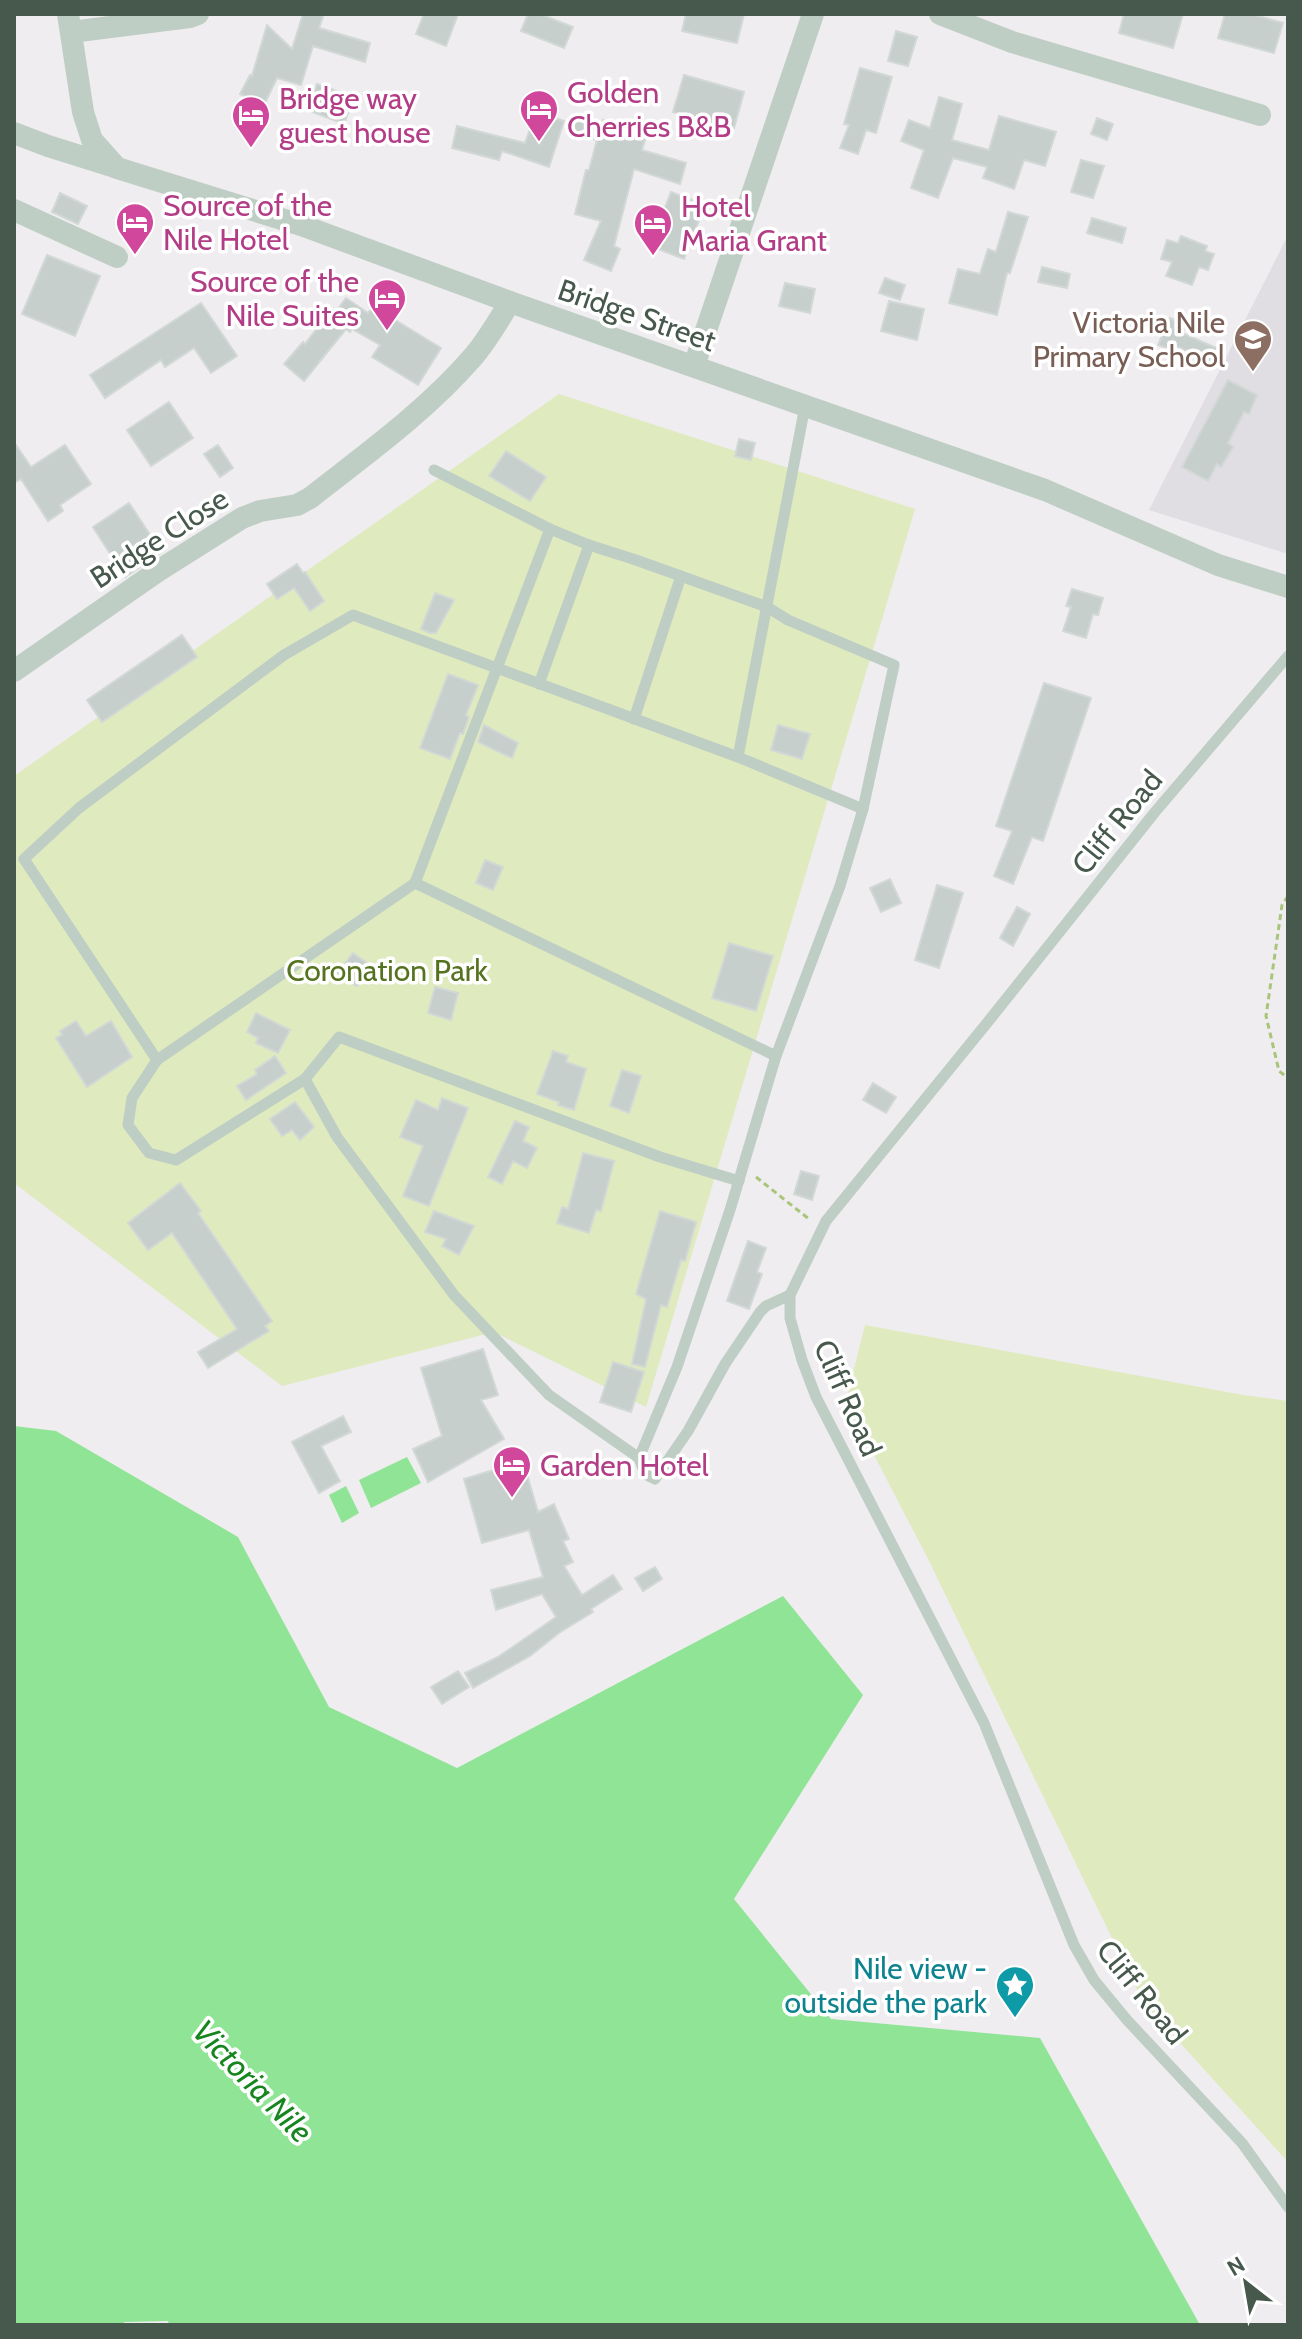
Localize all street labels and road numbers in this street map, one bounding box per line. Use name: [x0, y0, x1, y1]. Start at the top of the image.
street label: Bridge Street: [553, 271, 721, 359]
street label: Bridge Close: [83, 480, 235, 596]
street label: Cliff Road: [1064, 762, 1170, 882]
street label: Cliff Road: [806, 1334, 890, 1462]
street label: Cliff Road: [1089, 1932, 1195, 2052]

